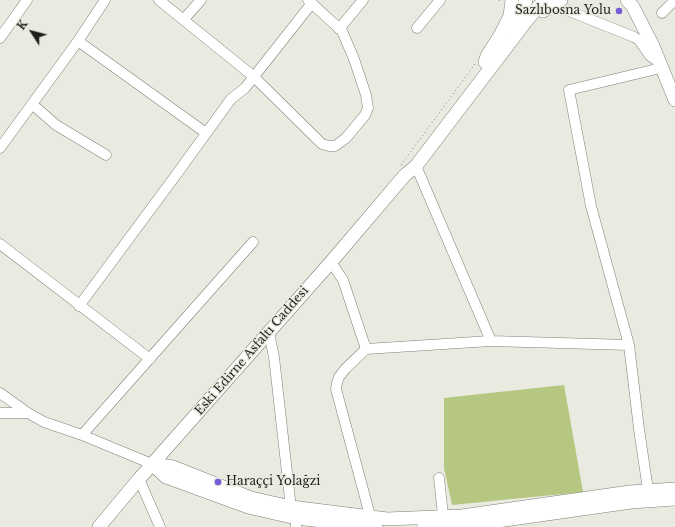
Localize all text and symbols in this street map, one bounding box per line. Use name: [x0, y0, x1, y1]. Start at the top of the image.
place label: Sazlıbosna Yolu: [515, 4, 611, 18]
marker: Sazlıbosna Yolu: [614, 6, 624, 16]
north arrow: [12, 12, 52, 52]
text: K: [14, 17, 31, 33]
street label: Eski Edirne Asfaltı Caddesi: [192, 284, 312, 418]
place label: Haraççi Yolağzi: [226, 475, 320, 489]
marker: Haraççi Yolağzi: [213, 477, 223, 487]

